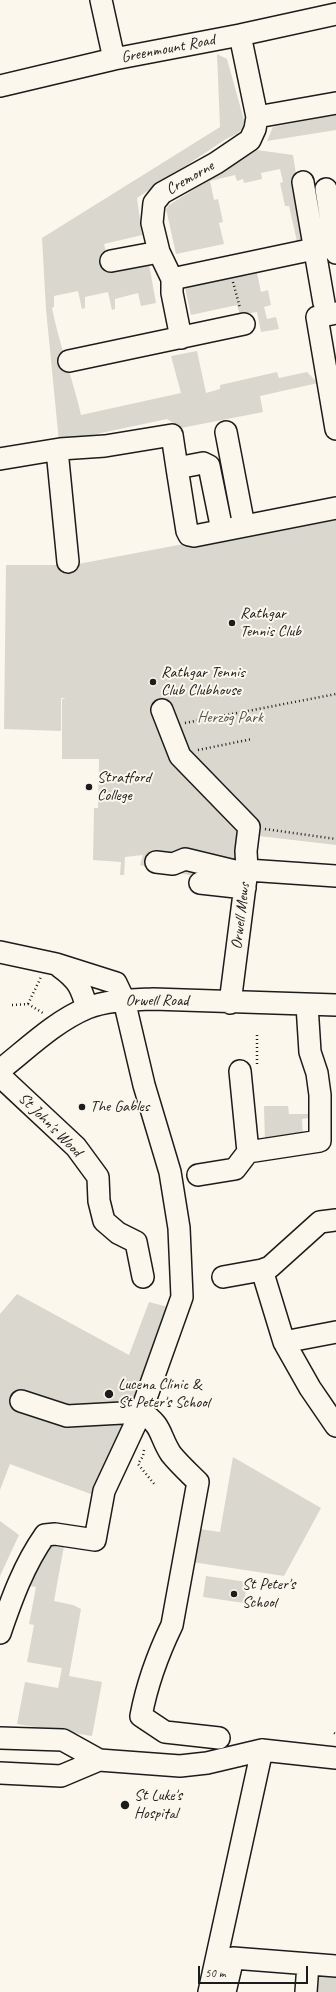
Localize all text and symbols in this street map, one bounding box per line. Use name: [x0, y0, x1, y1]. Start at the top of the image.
street label: Greenmount Road: [120, 31, 216, 67]
street label: Cremorne: [163, 157, 217, 199]
place label: Rathgar Tennis Club: [240, 604, 301, 642]
marker: Rathgar Tennis Club: [227, 618, 237, 628]
place label: Rathgar Tennis Club Clubhouse: [161, 663, 245, 701]
marker: Rathgar Tennis Club Clubhouse: [148, 677, 158, 687]
park label: Herzog Park: [197, 708, 263, 728]
place label: Stratford College: [97, 768, 151, 806]
marker: Stratford College: [84, 782, 94, 792]
street label: Orwell Mews: [227, 882, 255, 950]
street label: Orwell Road: [125, 991, 189, 1011]
street label: St John's Wood: [14, 1089, 86, 1161]
place label: The Gables: [90, 1097, 149, 1117]
marker: The Gables: [77, 1102, 87, 1112]
place label: Lucena Clinic & St Peter's School: [118, 1375, 209, 1413]
marker: Lucena Clinic & St Peter's School: [103, 1388, 115, 1400]
place label: St Peter's School: [242, 1575, 295, 1613]
marker: St Peter's School: [229, 1589, 239, 1599]
place label: St Luke's Hospital: [134, 1786, 182, 1824]
marker: St Luke's Hospital: [119, 1799, 131, 1811]
scale bar: [200, 1958, 310, 1984]
text: 50 m: [205, 1965, 225, 1981]

